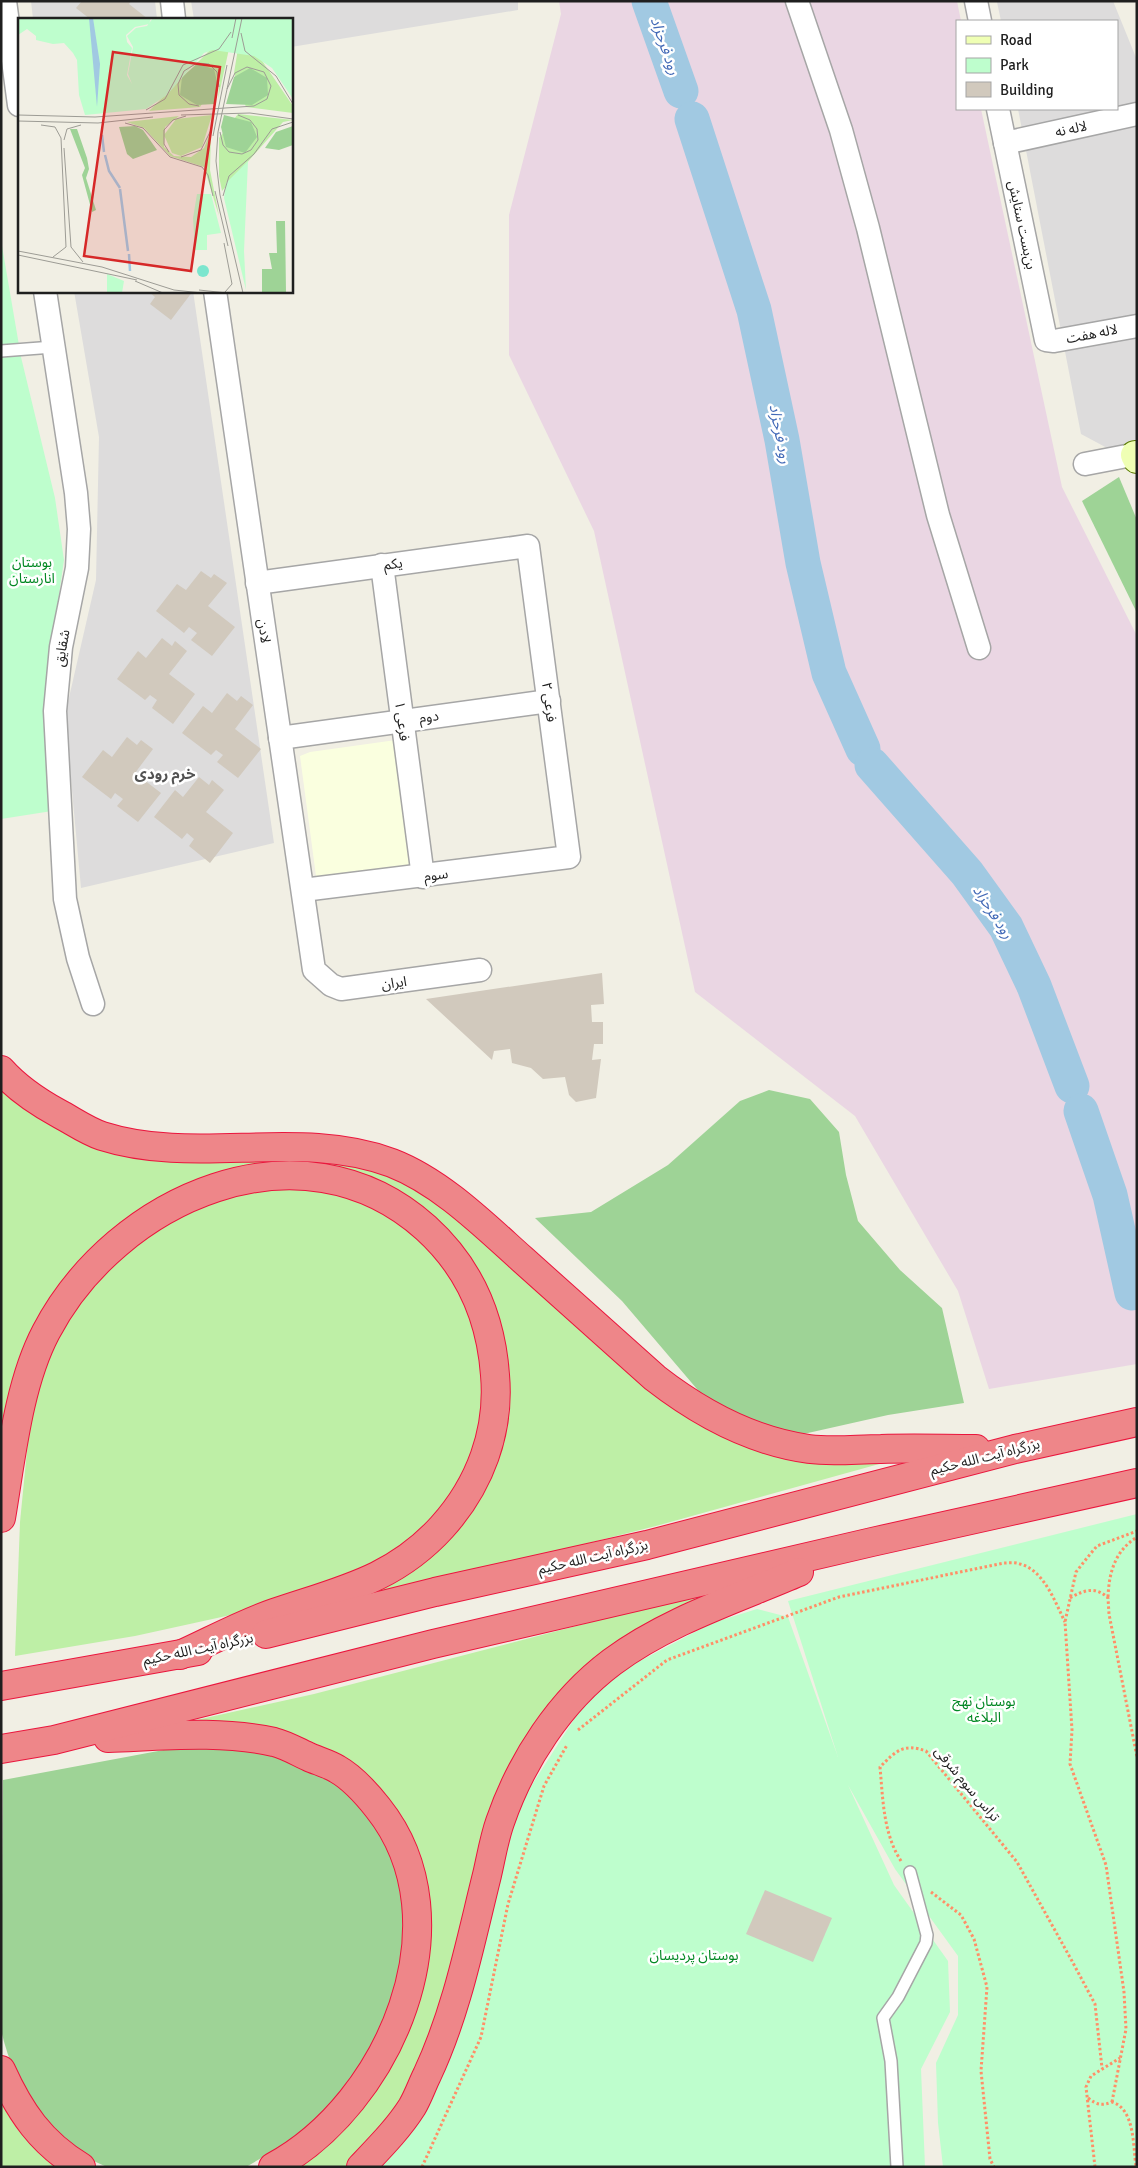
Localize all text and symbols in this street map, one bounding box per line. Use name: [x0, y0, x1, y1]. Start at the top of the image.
water label: رود فرحزاد: [647, 15, 683, 78]
inset map: [18, 18, 292, 292]
legend: [956, 20, 1118, 110]
text: Road: [1000, 31, 1032, 49]
text: Park: [1000, 56, 1029, 74]
text: Building: [1000, 81, 1054, 99]
street label: لاله نه: [1053, 117, 1089, 141]
street label: بن‌بست ستایش: [1004, 179, 1040, 271]
street label: لاله هفت: [1065, 321, 1119, 347]
water label: رود فرحزاد: [765, 403, 795, 466]
park label: بوستان انارستان: [9, 554, 55, 587]
street label: یکم: [382, 554, 404, 576]
street label: لادن: [254, 618, 274, 644]
street label: شقایق: [50, 628, 75, 668]
street label: فرعی ۲: [538, 681, 560, 723]
street label: فرعی ۱: [391, 700, 413, 742]
street label: دوم: [418, 707, 441, 729]
district label: خرم رودی: [135, 765, 196, 785]
street label: سوم: [423, 865, 449, 887]
water label: رود فرحزاد: [969, 882, 1017, 942]
street label: ایران: [380, 973, 408, 993]
street label: بزرگراه آیت الله حکیم: [928, 1435, 1042, 1481]
street label: بزرگراه آیت الله حکیم: [536, 1536, 650, 1580]
street label: بزرگراه آیت الله حکیم: [141, 1629, 255, 1671]
park label: بوستان نهج البلاغه: [952, 1693, 1016, 1726]
street label: تراس سوم شرقی: [929, 1743, 1003, 1826]
park label: بوستان پردیسان: [649, 1947, 739, 1965]

